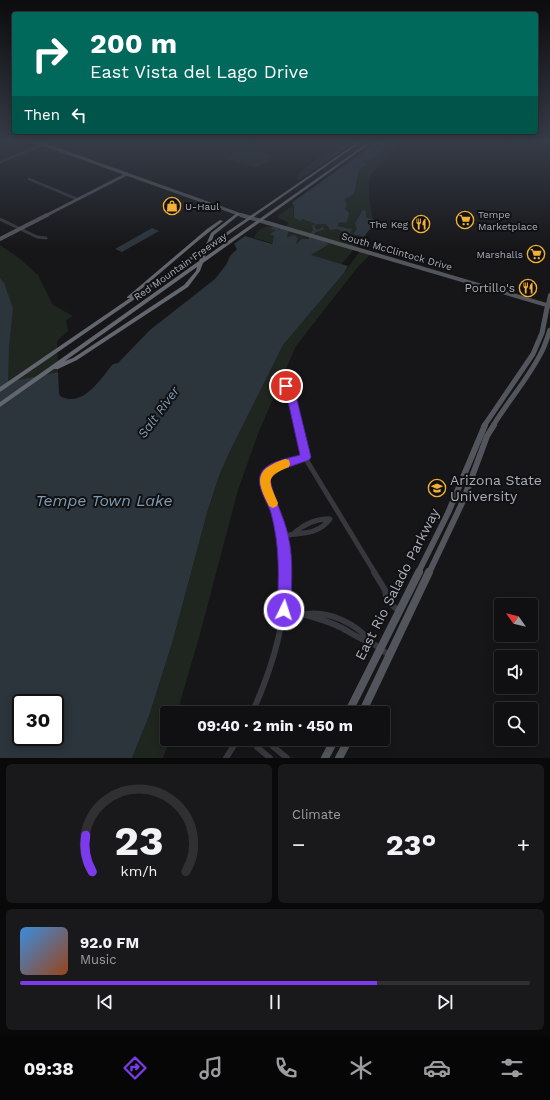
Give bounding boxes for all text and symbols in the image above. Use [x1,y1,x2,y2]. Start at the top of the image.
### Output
text: 200 m [90,27,177,60]
icon: right [24,28,76,80]
text: East Vista del Lago Drive [90,61,309,82]
icon: left [68,104,90,126]
text: Then [24,106,60,124]
shop icon: U-Haul [162,196,182,216]
place label: U-Haul [185,201,219,212]
place label: Tempe Marketplace [478,209,538,232]
supermarket icon: Tempe Marketplace [455,210,475,230]
restaurant icon: The Keg [411,214,431,234]
place label: The Keg [370,219,409,230]
street label: Red Mountain Freeway [132,230,229,303]
street label: South McClintock Drive [340,230,454,273]
supermarket icon: Marshalls [526,244,546,264]
place label: Marshalls [476,249,523,260]
restaurant icon: Portillo's [518,278,538,298]
place label: Portillo's [465,281,515,295]
pin [269,369,303,403]
icon: arrive [275,375,297,397]
water label: Salt River [135,383,183,441]
place label: Arizona State University [450,472,542,504]
school or university icon: Arizona State University [427,478,447,498]
water label: Tempe Town Lake [35,491,173,510]
street label: East Rio Salado Parkway [352,505,443,663]
position arrow [263,589,305,631]
north arrow [494,598,538,642]
map controls [494,598,538,746]
button: sound [494,650,538,694]
speed limit sign: 30 [12,694,64,746]
button: search [494,702,538,746]
text: 09:40 · 2 min · 450 m [197,717,353,735]
text: Climate [292,807,341,822]
text: 23 [114,815,164,864]
text: 23° [386,827,436,862]
text: − [292,832,305,857]
text: + [517,832,530,857]
text: km/h [121,862,157,878]
text: 92.0 FM [80,934,139,952]
text: Music [80,952,117,967]
icon: previous [94,991,116,1013]
icon: pause [264,991,286,1013]
icon: next [434,991,456,1013]
icon: directions [121,1054,149,1082]
icon: music [197,1054,225,1082]
icon: phone [272,1054,300,1082]
icon: climate [347,1054,375,1082]
icon: car [423,1054,451,1082]
icon: filters [498,1054,526,1082]
text: 09:38 [24,1058,74,1079]

